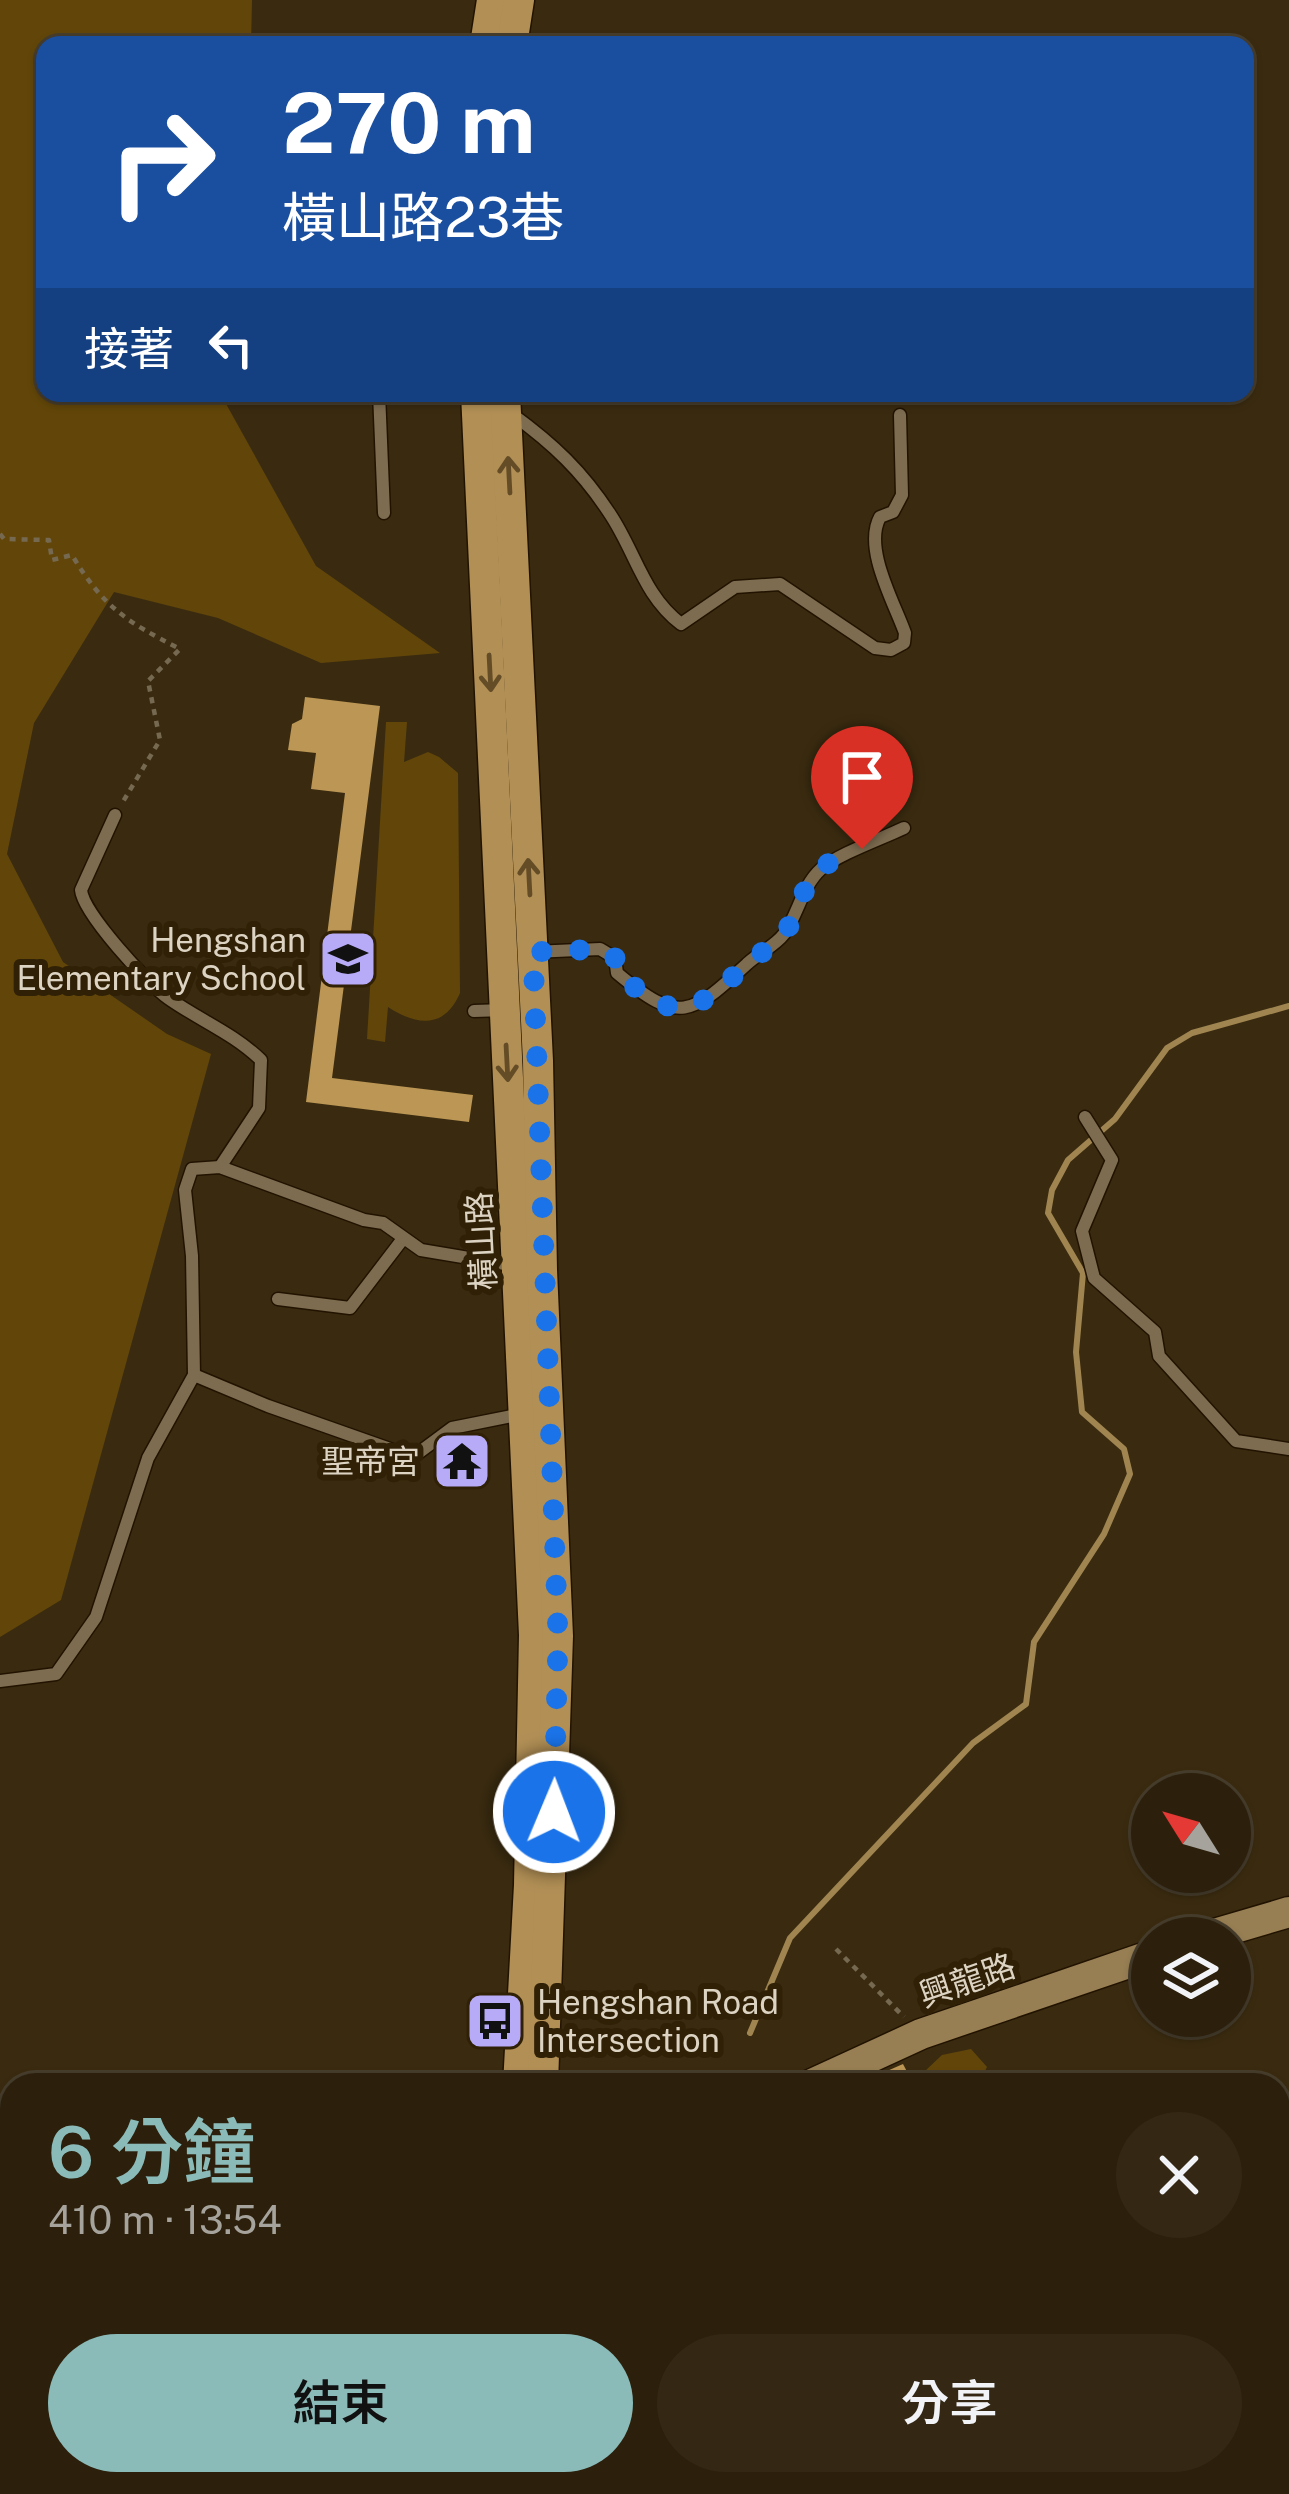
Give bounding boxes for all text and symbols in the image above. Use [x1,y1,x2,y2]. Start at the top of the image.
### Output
text: 270 m [282,73,535,172]
icon: right [84,84,240,240]
text: 橫山路23巷 [282,186,564,249]
icon: left [198,312,264,378]
text: 接著 [84,322,174,375]
one-way arrow [497,456,520,495]
one-way arrow [479,653,502,692]
pin [811,726,913,849]
icon: arrive [829,744,895,810]
one-way arrow [517,858,540,897]
place label: Hengshan Elementary School [16,921,306,997]
school or university icon: Hengshan Elementary School [317,928,379,990]
one-way arrow [496,1043,519,1082]
street label: 橫山路 [459,1191,503,1291]
temple icon: 聖帝宮 [431,1430,493,1492]
place label: 聖帝宮 [321,1442,420,1480]
position arrow [491,1749,617,1875]
north arrow [1131,1773,1251,1893]
map controls [1131,1773,1251,2037]
button: layers [1131,1917,1251,2037]
street label: 興龍路 [914,1946,1020,2014]
place label: Hengshan Road Intersection [537,1983,779,2059]
bus stop icon: Hengshan Road Intersection [464,1990,526,2052]
text: 6 分鐘 [48,2110,255,2194]
button: close [1116,2112,1242,2238]
text: 410 m · 13:54 [48,2197,282,2243]
button: 結束 [48,2334,633,2472]
button: 分享 [657,2334,1242,2472]

